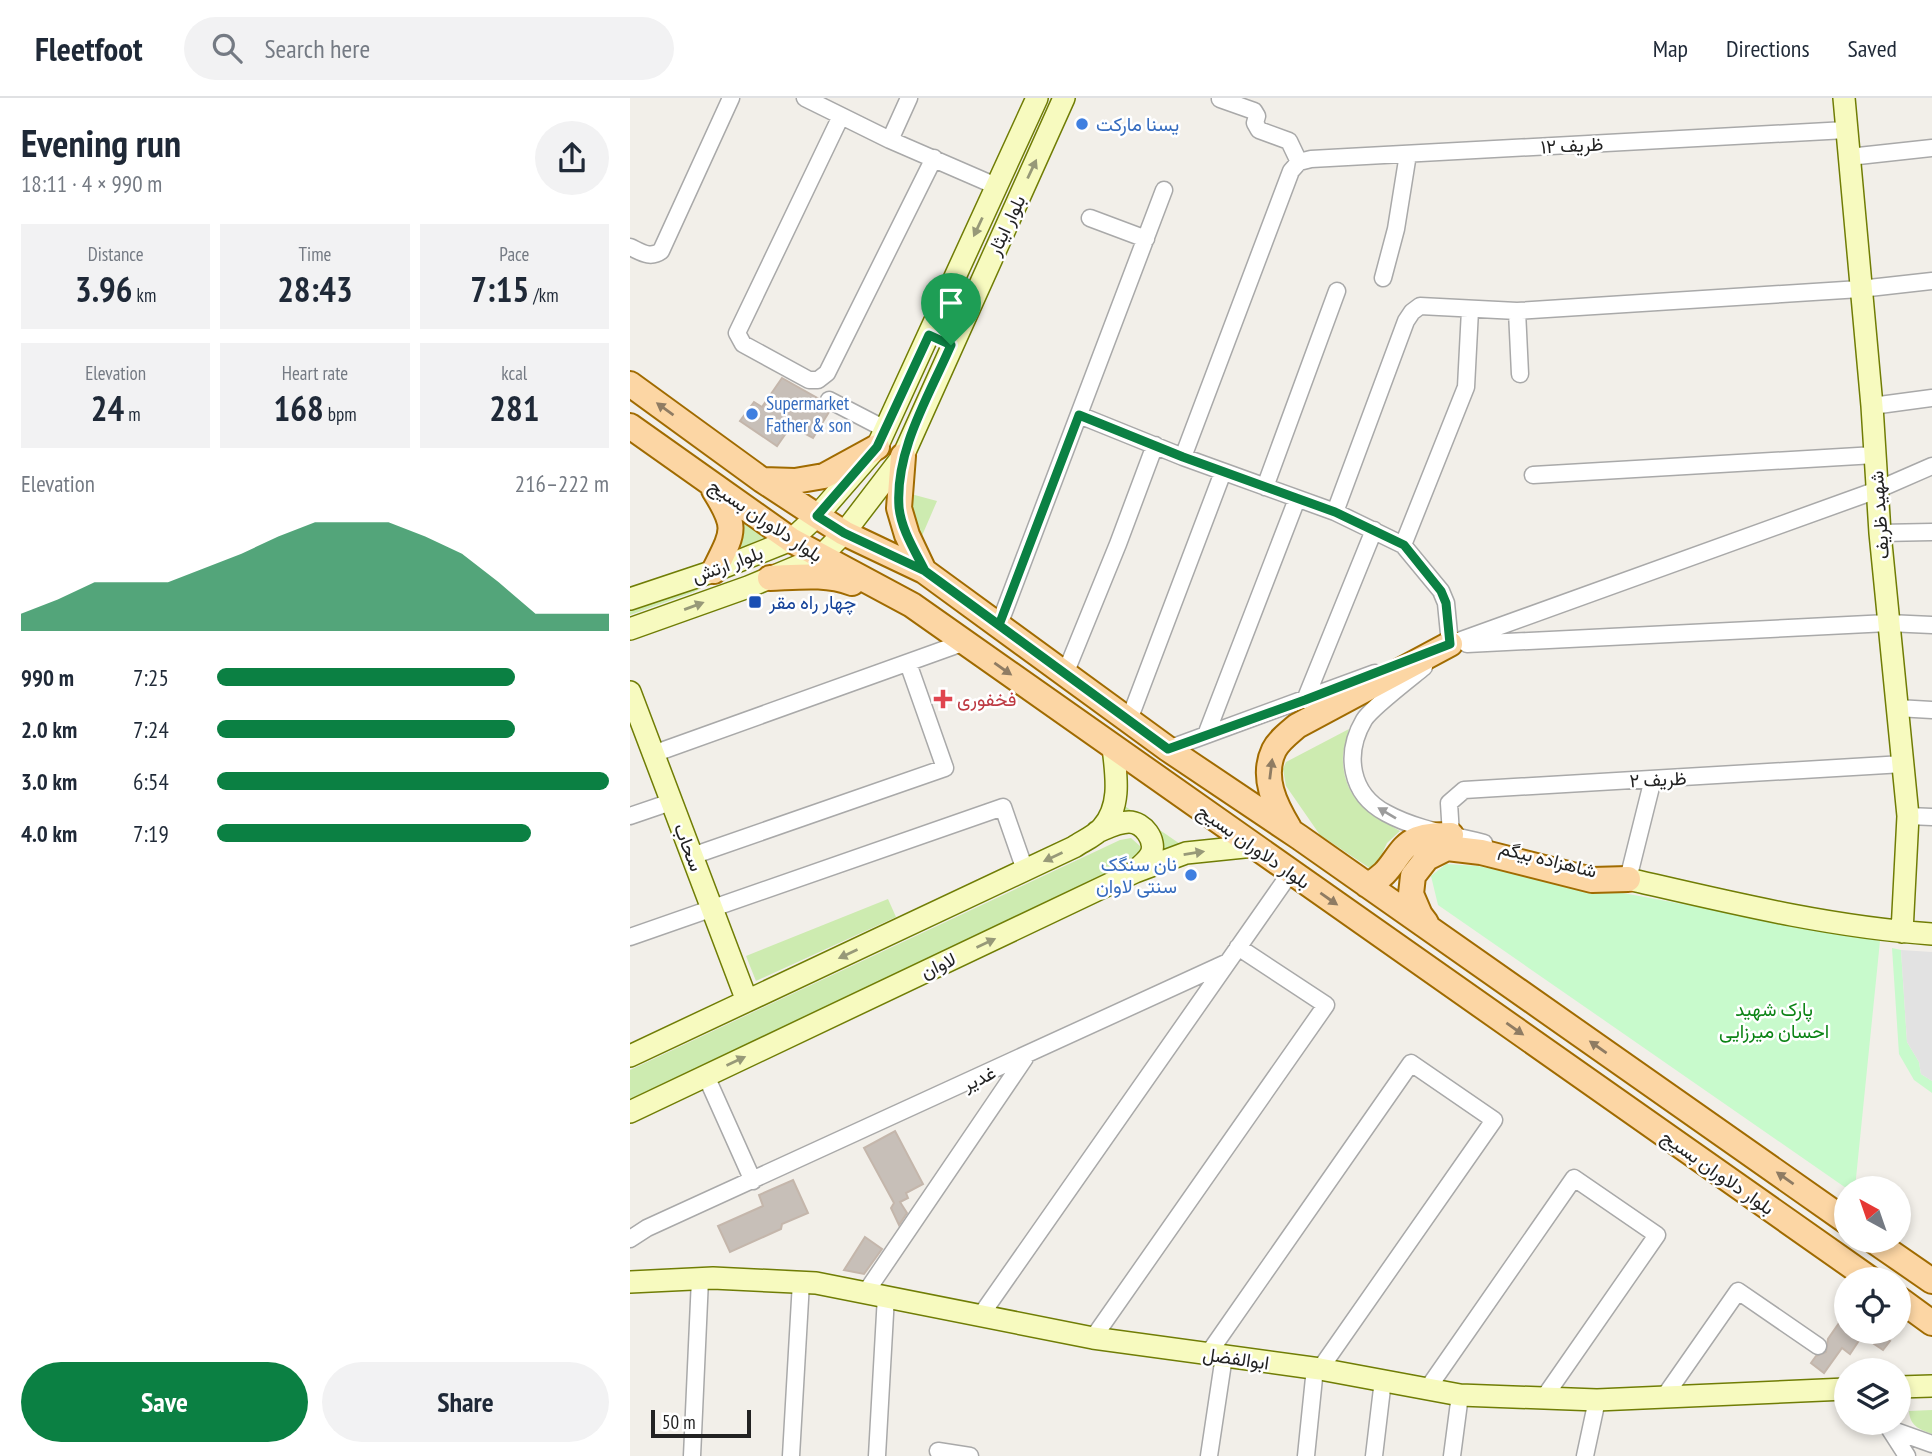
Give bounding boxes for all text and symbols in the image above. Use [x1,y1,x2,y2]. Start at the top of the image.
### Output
search box [184,17,674,80]
text: Fleetfoot [35,27,142,70]
icon: search [208,29,246,67]
text: Search here [264,32,370,65]
text: Map [1653,33,1688,64]
text: Directions [1726,33,1810,64]
text: Saved [1848,33,1897,64]
place label: یسنا مارکت [1096,112,1179,136]
marker: یسنا مارکت [1074,116,1090,132]
text: Evening run [21,118,181,167]
button: share [535,121,609,195]
street label: ظریف ۱۲ [1540,131,1604,159]
one-way arrow [1026,159,1038,179]
text: 18:11 · 4 × 990 m [21,169,162,198]
street label: بلوار ایثار [981,191,1030,260]
one-way arrow [972,217,984,237]
text: Distance [88,242,144,266]
text: Time [299,242,331,266]
text: Pace [499,242,529,266]
text: 3.96 [75,266,133,312]
text: 28:43 [277,266,353,312]
text: 7:15 [470,266,529,312]
pin [921,273,981,345]
text: km [133,283,156,307]
text: /km [529,283,559,307]
icon: arrive [932,284,970,322]
text: Elevation [85,361,146,385]
text: Heart rate [282,361,348,385]
text: kcal [501,361,527,385]
text: 24 [91,385,124,431]
text: 168 [273,385,324,431]
text: 281 [489,385,539,431]
place label: Supermarket Father & son [766,391,852,437]
text: m [124,402,141,426]
text: bpm [324,402,357,426]
one-way arrow [655,402,674,416]
marker: Supermarket Father & son [744,406,760,422]
text: Elevation [21,469,95,498]
text: 216–222 m [515,469,609,498]
street label: شهید ظریف [1864,470,1894,560]
street label: بلوار دلاوران بسیج [703,473,828,569]
street label: بلوار ارتش [688,540,766,588]
place label: چهار راه مقر‍ [768,590,856,616]
marker: چهار راه مقر‍ [747,594,763,610]
one-way arrow [684,600,705,611]
one-way arrow [994,662,1012,676]
text: 990 m [21,663,74,692]
text: 7:25 [133,663,169,692]
place label: فخفوری [957,687,1016,711]
marker: فخفوری [935,691,951,707]
text: 2.0 km [21,715,77,744]
text: 7:24 [133,715,169,744]
one-way arrow [1266,758,1277,780]
street label: ظریف ۲ [1629,766,1687,792]
text: 3.0 km [21,767,77,796]
text: 6:54 [133,767,169,796]
street label: بلوار دلاوران بسیج [1192,798,1315,895]
one-way arrow [1378,806,1397,819]
text: 4.0 km [21,819,77,848]
text: 7:19 [133,819,169,848]
street label: سحاب [669,820,709,874]
street label: شاهزاده بیگم [1496,835,1599,884]
one-way arrow [1183,847,1205,858]
one-way arrow [1043,851,1063,863]
place label: نان سنگک سنتی لاوان [1096,852,1177,898]
marker: نان سنگک سنتی لاوان [1183,867,1199,883]
one-way arrow [1320,891,1338,905]
one-way arrow [976,937,996,948]
street label: لاوان [916,946,960,984]
one-way arrow [838,948,858,959]
park label: پارک شهید احسان میرزایی [1719,997,1829,1043]
one-way arrow [1506,1022,1524,1036]
one-way arrow [1589,1040,1607,1054]
one-way arrow [726,1056,746,1067]
street label: غدیر [958,1060,999,1096]
street label: بلوار دلاوران بسیج [1656,1124,1779,1221]
one-way arrow [1776,1171,1794,1185]
north arrow [1834,1176,1911,1253]
map controls [1834,1176,1911,1435]
button: locate [1834,1267,1911,1344]
street label: ابوالفضل [1201,1341,1271,1375]
button: layers [1834,1358,1911,1435]
button: Save [21,1362,308,1442]
button: Share [322,1362,609,1442]
scale bar [651,1407,751,1439]
text: 50 m [662,1410,696,1434]

